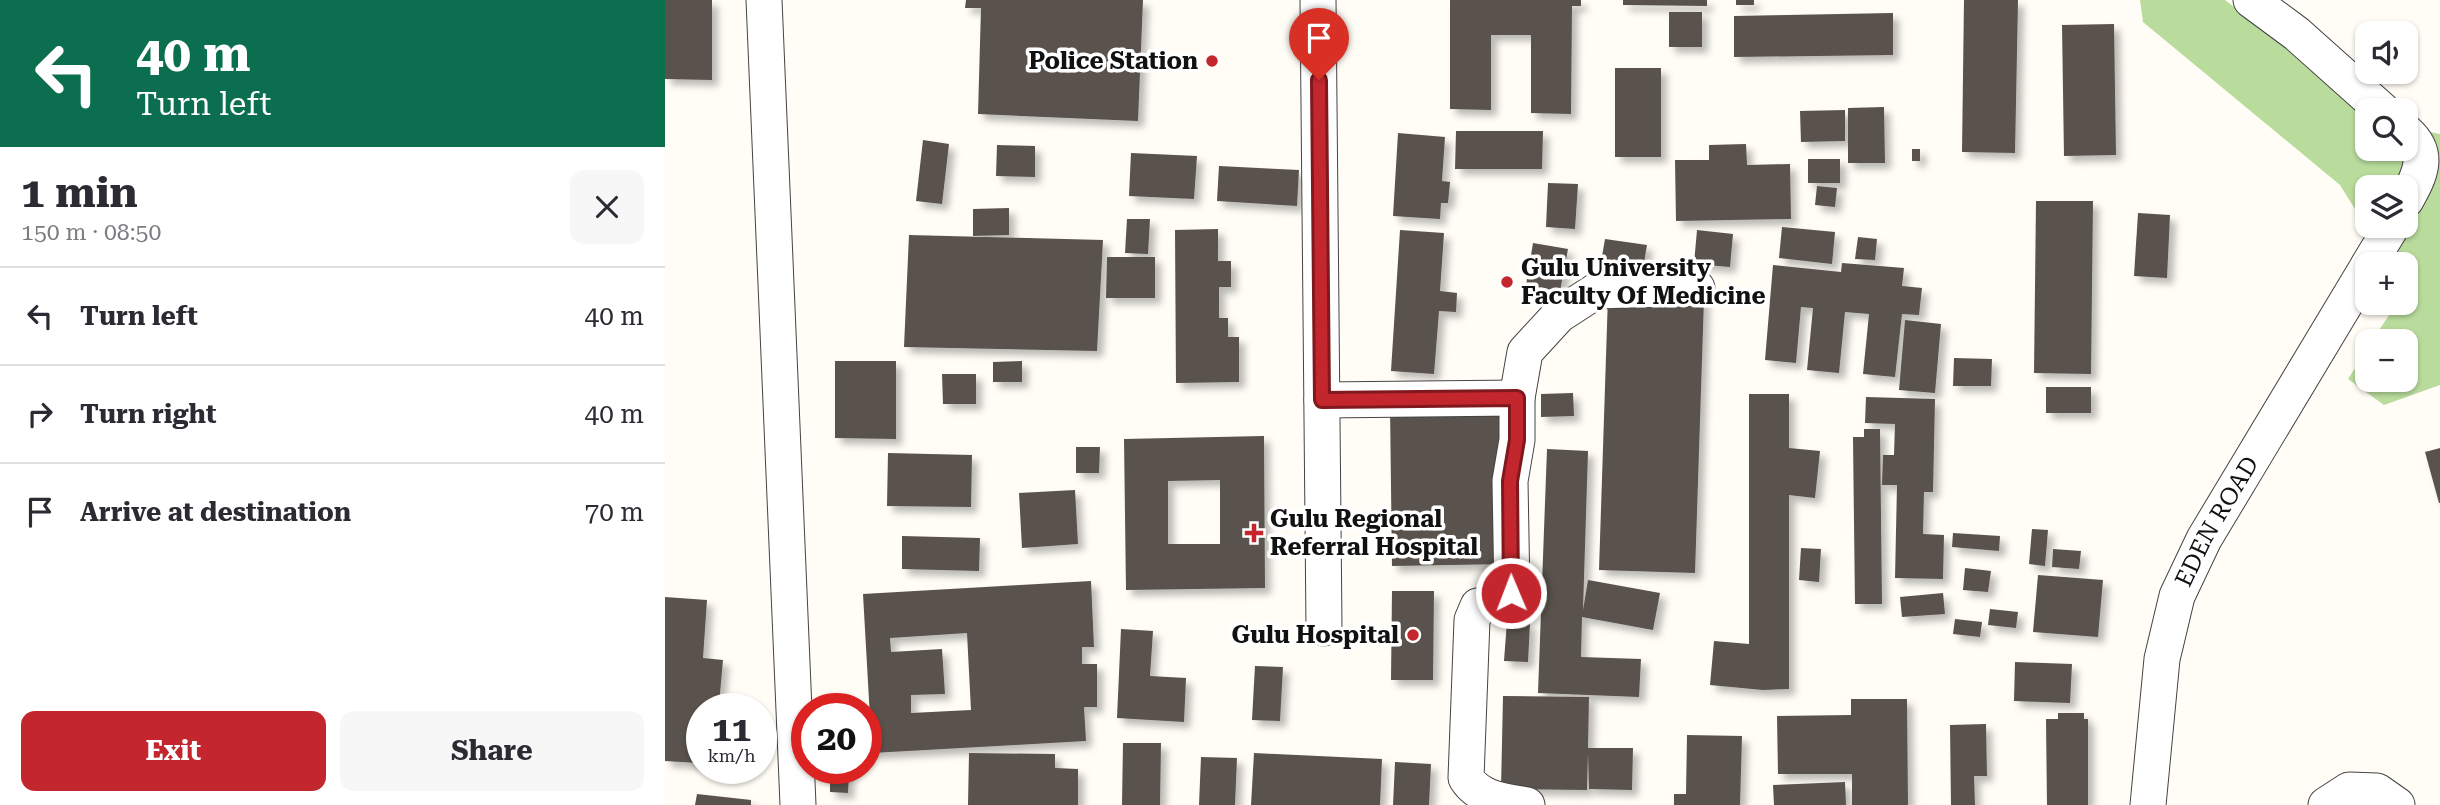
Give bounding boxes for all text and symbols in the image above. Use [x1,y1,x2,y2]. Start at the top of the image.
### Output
pin [1289,8,1349,80]
icon: arrive [1300,19,1338,57]
map controls [2355,21,2418,392]
button: sound [2355,21,2418,84]
text: 40 m [136,26,251,83]
icon: left [21,28,112,119]
place label: Police Station [1028,47,1198,75]
marker: Police Station [1204,53,1220,69]
text: Turn left [136,85,271,123]
button: search [2355,98,2418,161]
text: 1 min [21,168,138,217]
button: close [570,170,644,244]
button: layers [2355,175,2418,238]
text: 150 m · 08:50 [21,219,161,246]
button: + [2355,252,2418,315]
place label: Gulu University Faculty Of Medicine [1521,254,1766,310]
marker: Gulu University Faculty Of Medicine [1499,274,1515,290]
icon: left [21,297,59,335]
text: Turn left [80,301,198,331]
text: 40 m [585,301,644,331]
button: − [2355,329,2418,392]
icon: right [21,395,59,433]
text: Turn right [80,399,216,429]
text: 40 m [585,399,644,429]
street label: EDEN ROAD [2169,451,2264,591]
icon: arrive [21,493,59,531]
text: Arrive at destination [80,497,351,527]
text: 70 m [585,497,644,527]
place label: Gulu Regional Referral Hospital [1270,505,1478,561]
marker: Gulu Regional Referral Hospital [1244,523,1264,543]
position arrow [1474,556,1548,630]
place label: Gulu Hospital [1231,621,1399,649]
marker: Gulu Hospital [1405,627,1421,643]
speed limit sign: 20 [791,693,882,784]
text: 11 [712,709,751,750]
button: Exit [21,711,326,791]
button: Share [340,711,644,791]
text: km/h [707,745,756,766]

